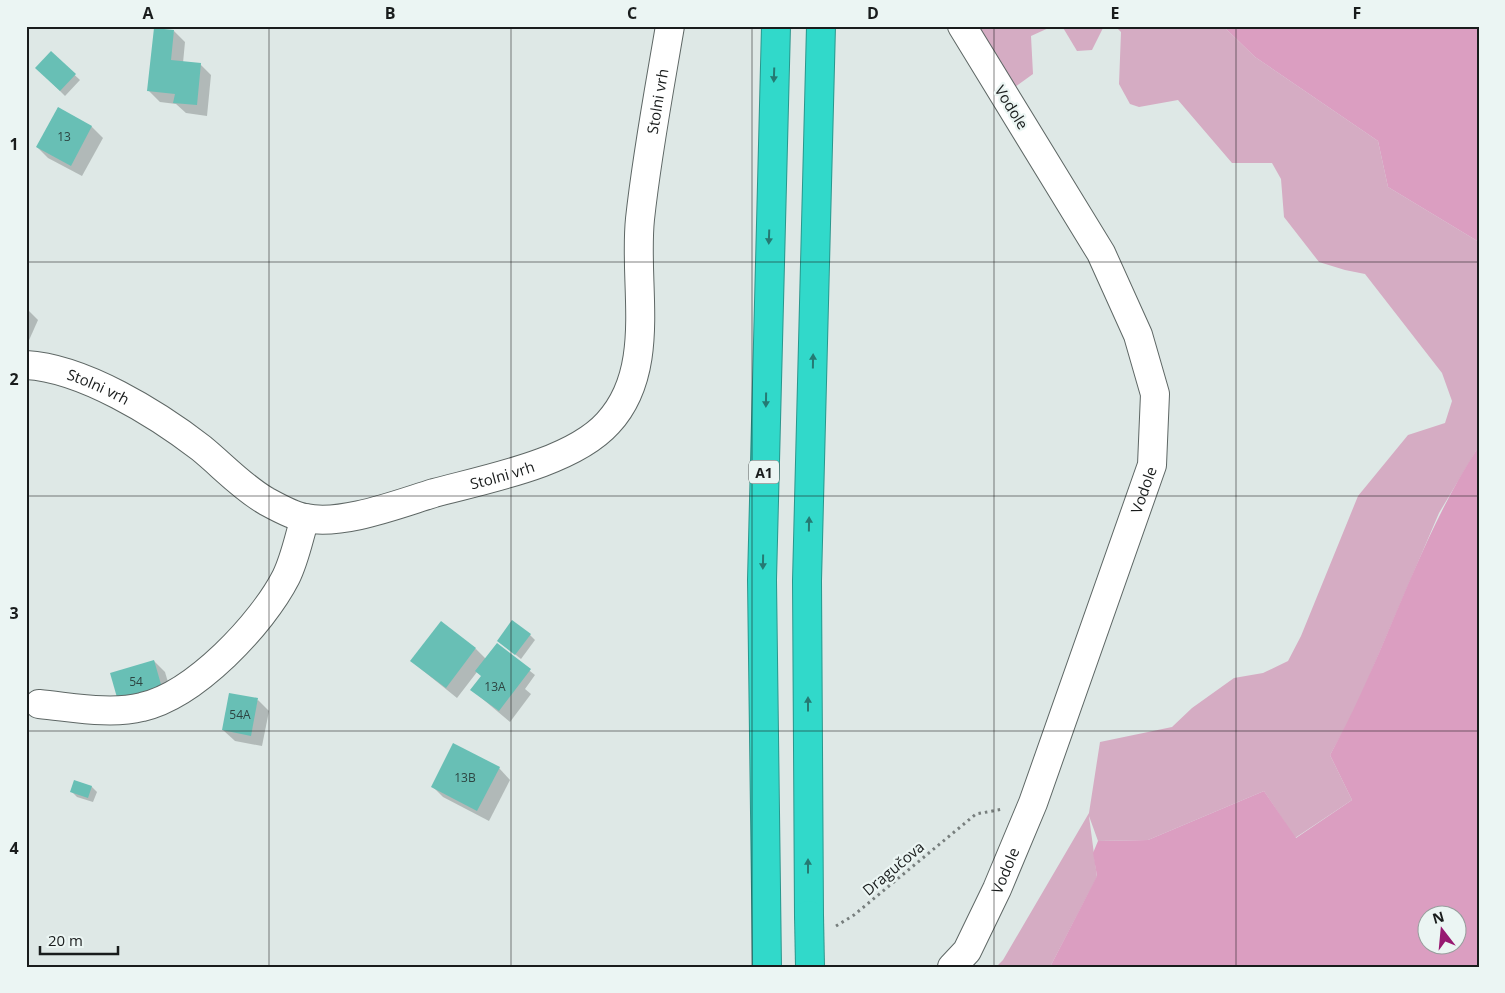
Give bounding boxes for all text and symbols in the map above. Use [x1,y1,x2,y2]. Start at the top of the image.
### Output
text: A [142,2,154,24]
text: B [385,2,395,24]
text: C [627,2,637,24]
text: D [867,2,879,24]
text: E [1111,2,1120,24]
text: F [1353,2,1361,24]
street label: Stolni vrh [642,67,672,135]
one-way arrow [770,67,778,83]
street label: Vodole [991,81,1033,133]
house number: 13 [57,128,71,145]
text: 1 [9,133,19,155]
one-way arrow [765,230,773,246]
one-way arrow [809,353,817,369]
street label: Stolni vrh [65,364,133,409]
text: 2 [9,368,19,390]
one-way arrow [762,392,770,408]
street label: Stolni vrh [468,456,537,493]
road number: A1 [749,461,779,484]
street label: Vodole [1126,464,1161,516]
one-way arrow [805,515,813,531]
one-way arrow [758,555,766,571]
text: 3 [9,602,19,624]
house number: 54 [129,673,143,690]
house number: 13A [484,678,506,695]
one-way arrow [804,695,812,711]
house number: 54A [229,706,251,723]
house number: 13B [454,769,476,786]
street label: Dragučova [858,836,928,900]
text: 4 [9,837,19,859]
street label: Vodole [986,844,1023,897]
one-way arrow [804,858,812,874]
north arrow [1418,906,1468,956]
text: N [1430,906,1446,928]
scale bar [40,923,118,955]
text: 20 m [48,930,83,950]

